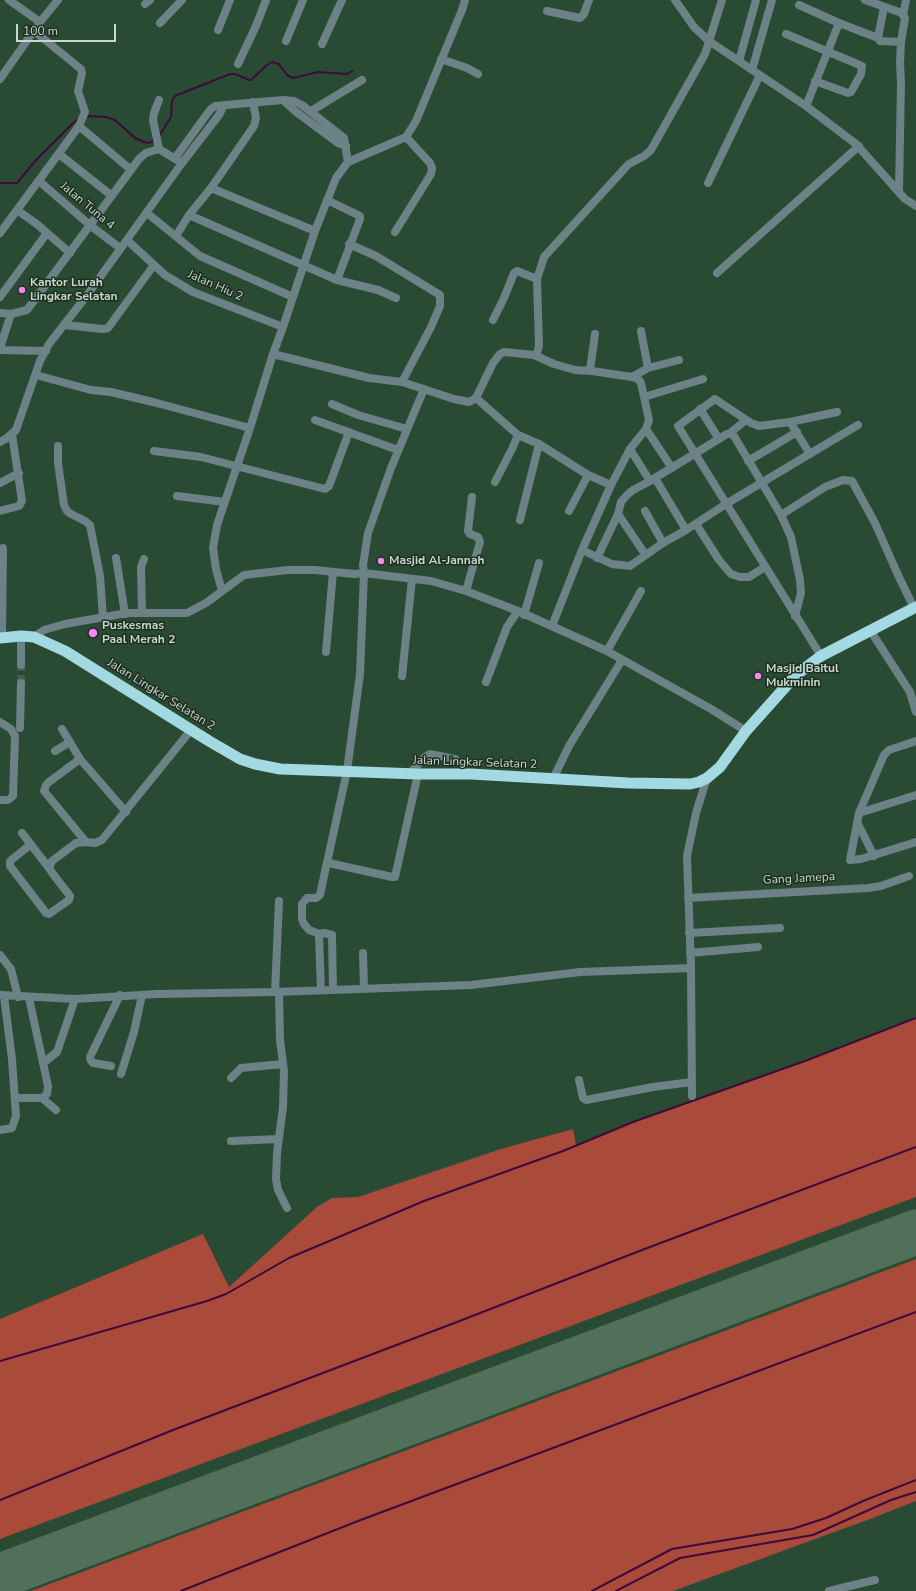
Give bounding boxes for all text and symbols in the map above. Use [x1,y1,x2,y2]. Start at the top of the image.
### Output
scale bar [18,16,118,42]
text: 100 m [23,23,58,39]
street label: Jalan Tuna 4 [57,179,117,233]
street label: Jalan Hiu 2 [185,267,245,305]
place label: Kantor Lurah Lingkar Selatan [30,276,118,304]
marker: Kantor Lurah Lingkar Selatan [17,285,27,295]
place label: Masjid Al-Jannah [389,554,484,568]
marker: Masjid Al-Jannah [376,556,386,566]
place label: Puskesmas Paal Merah 2 [102,619,175,647]
marker: Puskesmas Paal Merah 2 [87,627,99,639]
street label: Jalan Lingkar Selatan 2 [105,656,217,734]
place label: Masjid Baitul Mukminin [766,662,839,690]
marker: Masjid Baitul Mukminin [753,671,763,681]
street label: Jalan Lingkar Selatan 2 [413,754,537,772]
street label: Gang Jamepa [763,870,835,888]

